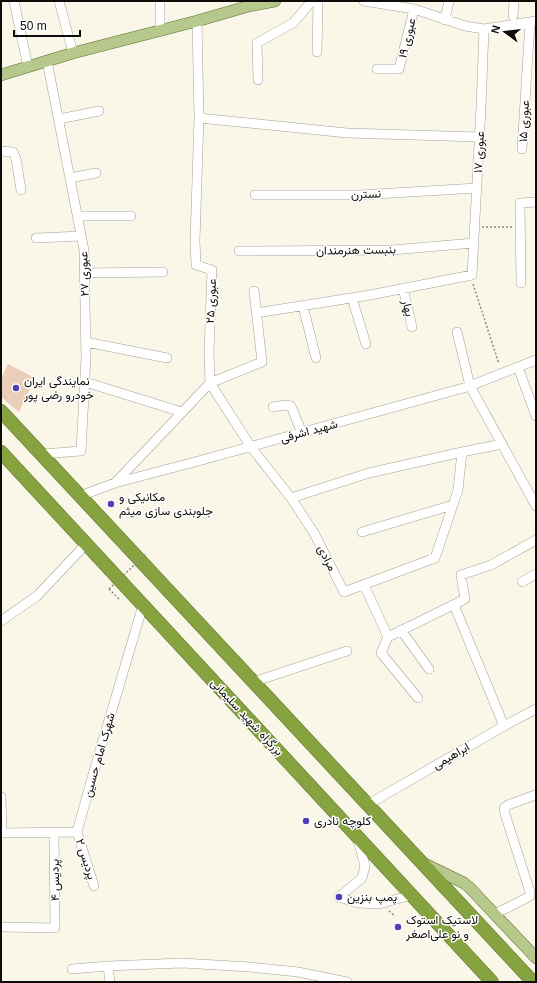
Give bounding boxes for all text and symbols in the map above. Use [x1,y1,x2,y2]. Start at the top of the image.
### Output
scale bar [14,12,80,38]
north arrow [485,12,525,52]
street label: عبوری ۱۹ [395,16,420,60]
text: 50 m [20,19,47,33]
text: N [489,24,502,35]
street label: عبوری ۱۵ [516,100,533,142]
street label: عبوری ۱۷ [471,131,488,173]
street label: نسترن [351,186,381,203]
street label: بنبست هنرمندان [316,242,396,259]
street label: عبوری ۲۷ [76,251,93,297]
street label: عبوری ۲۵ [203,278,220,324]
street label: بهار [398,297,417,318]
place label: نمایندگی ایران خودرو رضی پور [23,374,94,403]
marker: نمایندگی ایران خودرو رضی پور [11,383,21,393]
street label: شهید اشرفی [279,417,339,446]
place label: مکانیکی و جلوبندی سازی میثم [119,490,213,519]
marker: مکانیکی و جلوبندی سازی میثم [106,499,116,509]
street label: مرادی [314,543,339,574]
street label: بزرگراه شهید سلیمانی [207,676,286,759]
street label: شهرک امام حسین [80,711,119,799]
street label: ابراهیمی [430,740,473,773]
place label: کلوچه نادری [314,814,371,829]
marker: کلوچه نادری [301,816,311,826]
street label: پردیس ۲ [72,837,99,881]
street label: پردیس ۴ [48,859,63,901]
place label: پمپ بنزین [347,890,397,905]
marker: پمپ بنزین [334,892,344,902]
place label: لاستیک استوک و نو علی‌اصغر [405,913,478,942]
marker: لاستیک استوک و نو علی‌اصغر [393,922,403,932]

